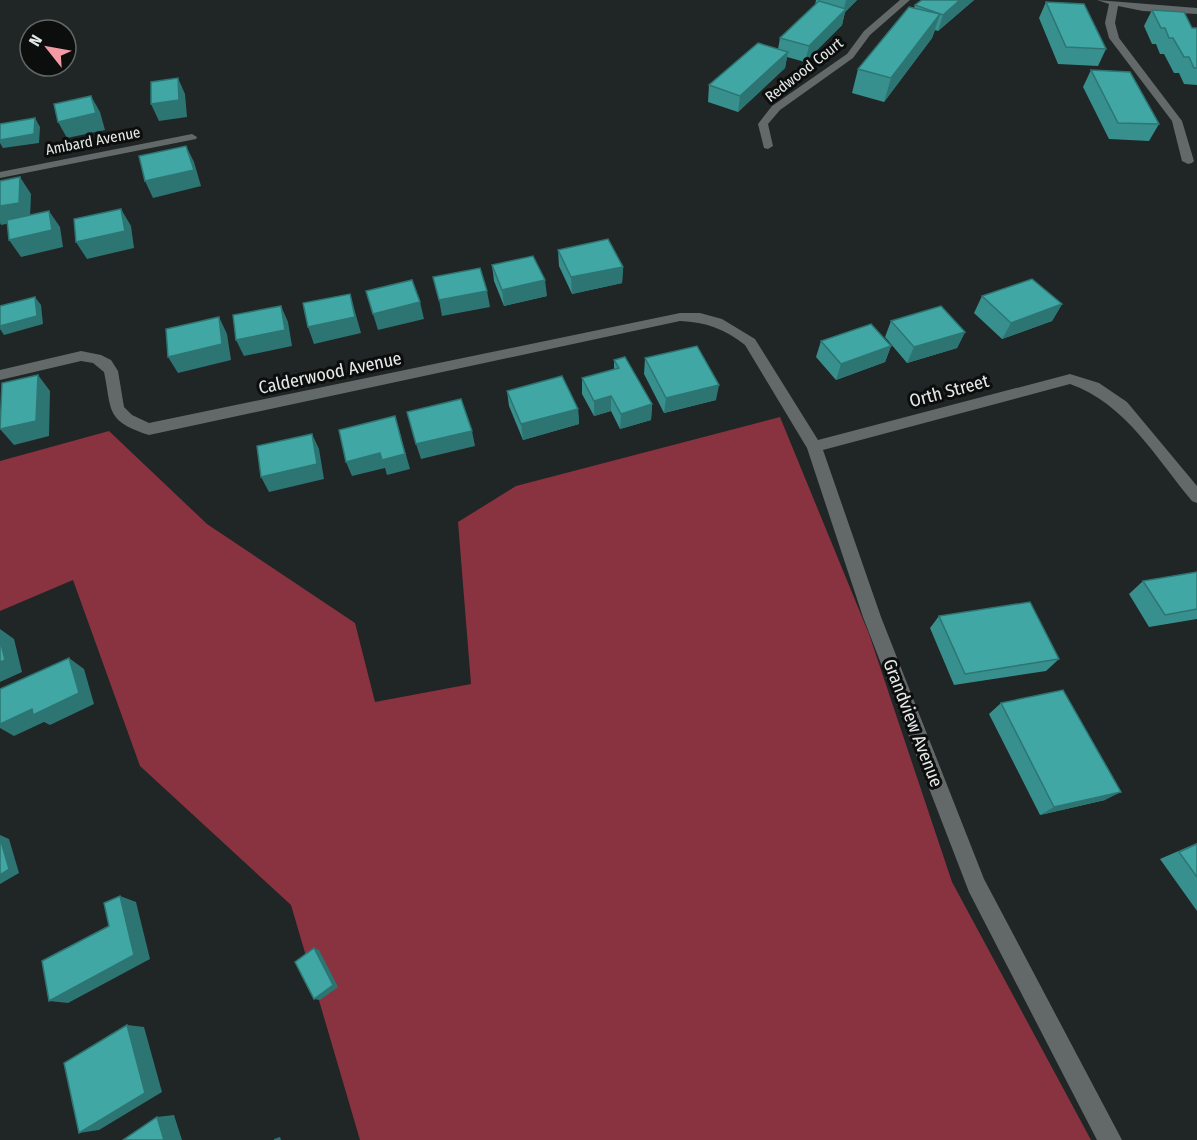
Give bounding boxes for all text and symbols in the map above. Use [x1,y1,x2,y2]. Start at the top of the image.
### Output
north arrow [18,18,78,78]
text: N [25,32,46,50]
street label: Redwood Court [762,34,847,106]
street label: Ambard Avenue [44,123,142,159]
street label: Calderwood Avenue [256,347,404,399]
street label: Orth Street [907,370,991,412]
street label: Grandview Avenue [878,656,948,790]

